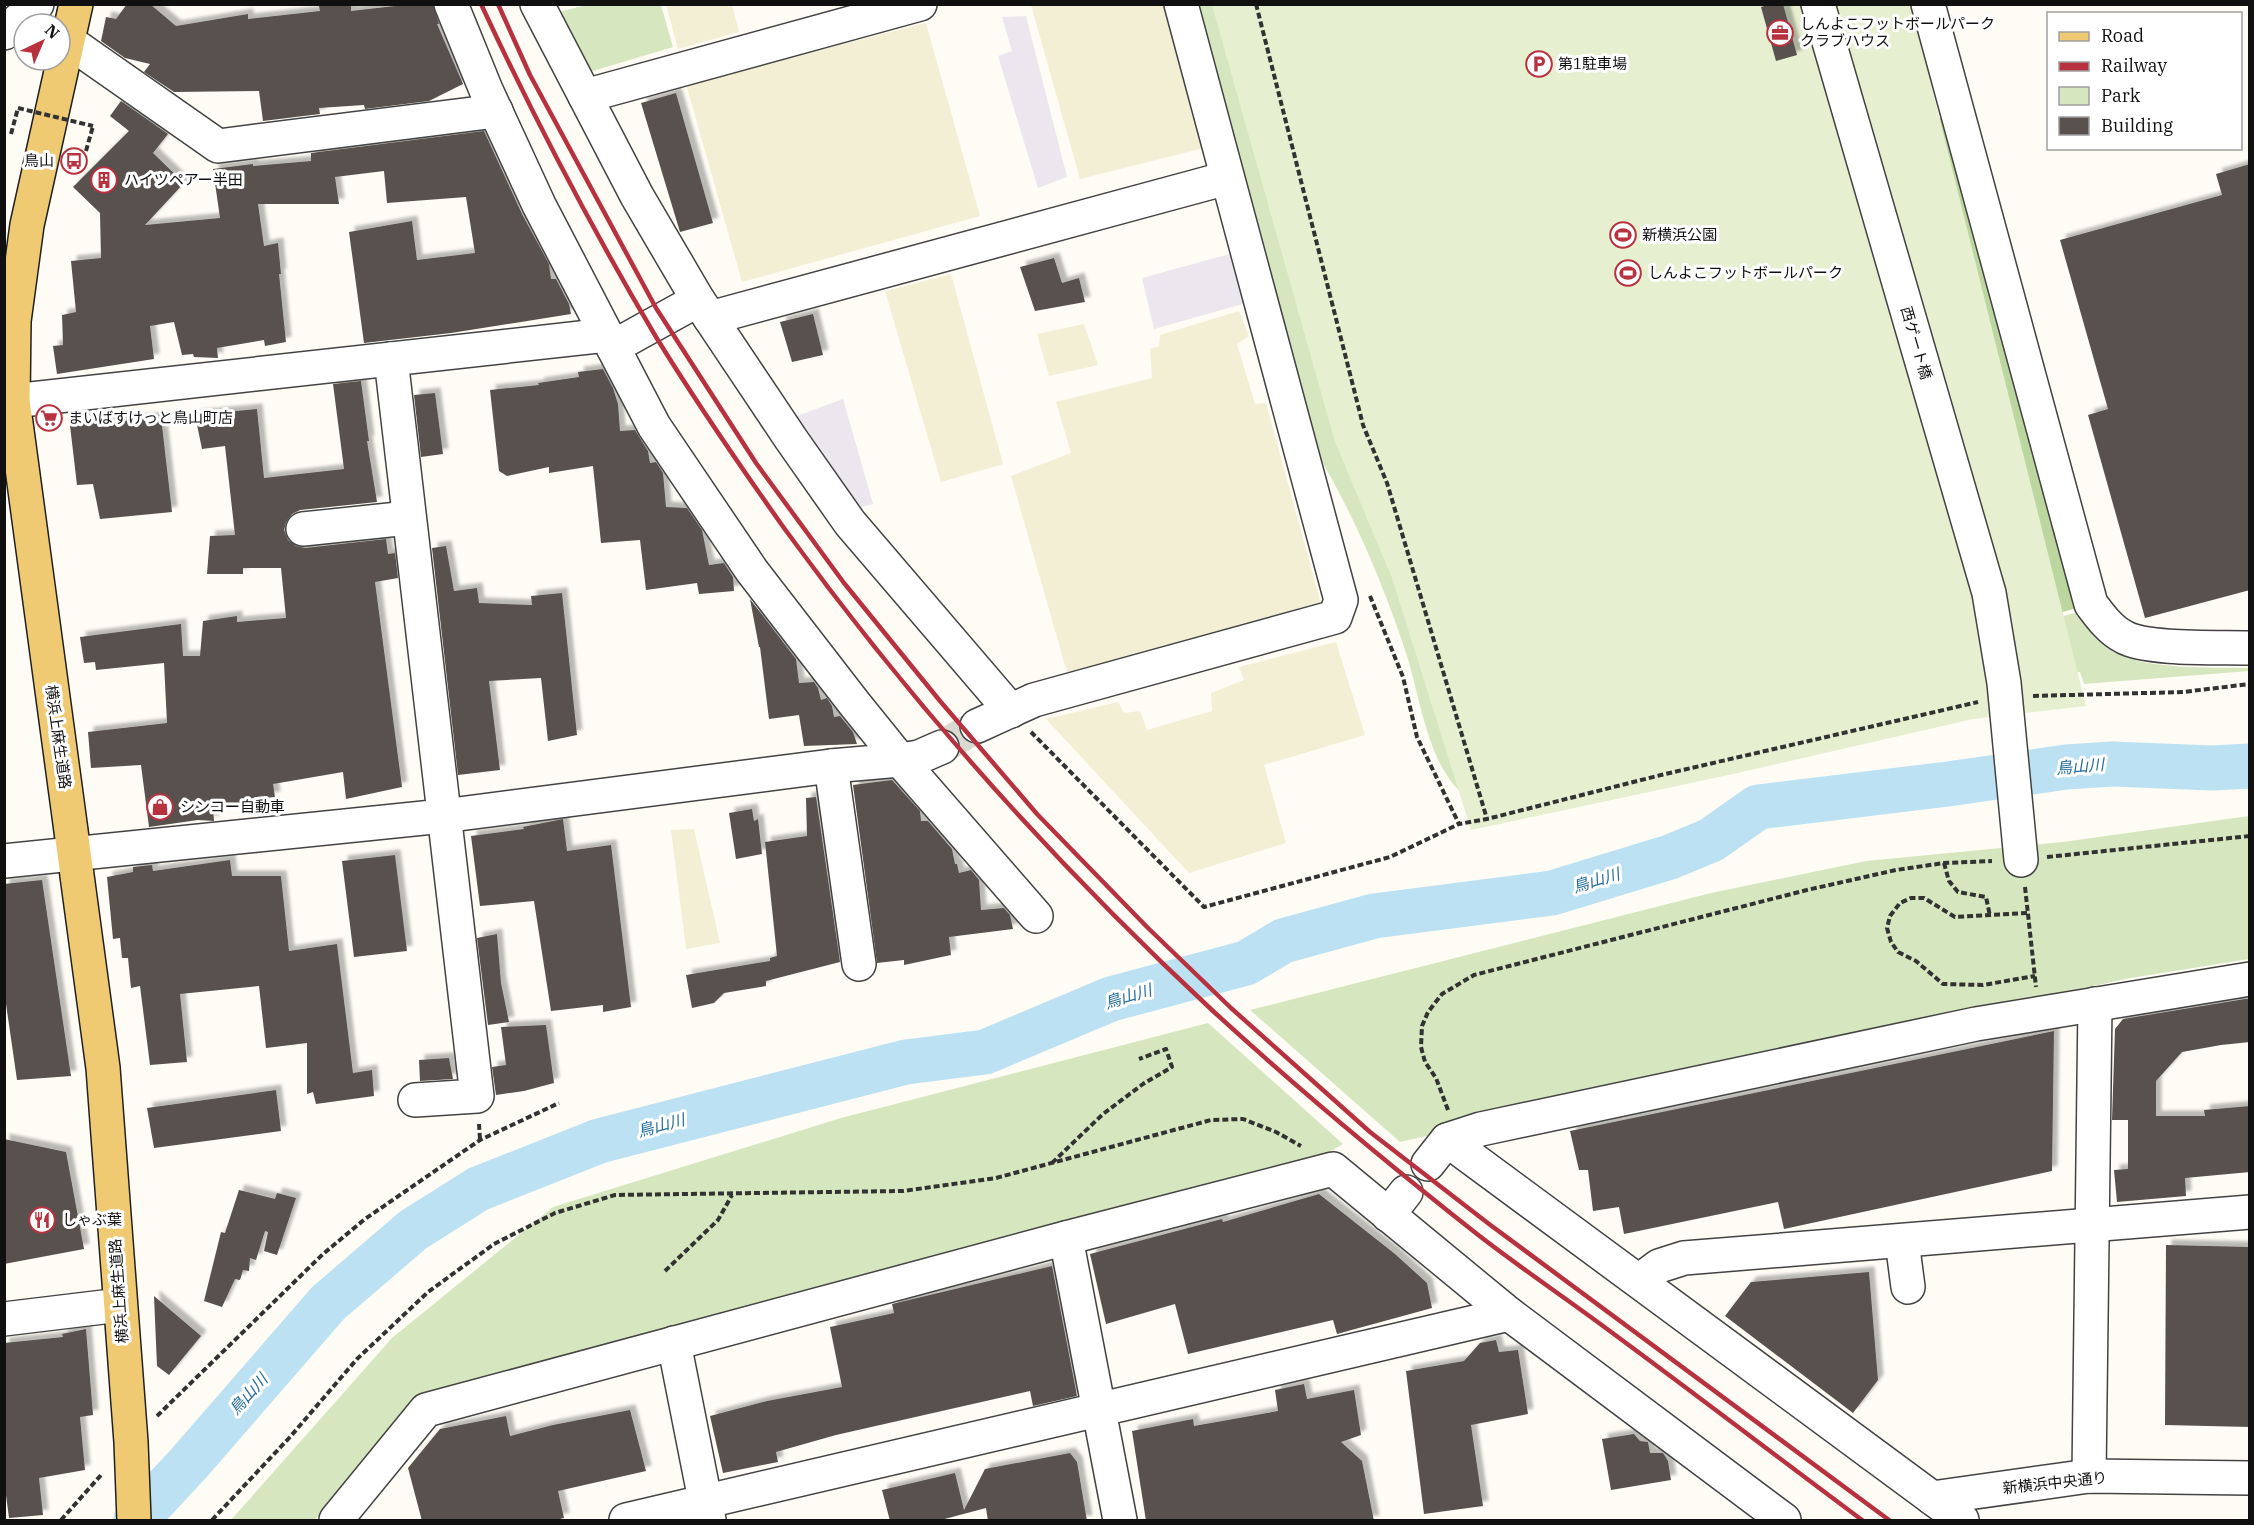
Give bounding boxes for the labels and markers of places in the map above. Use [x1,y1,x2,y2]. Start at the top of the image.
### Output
place label: しんよこフットボールパーク クラブハウス [1800,14,1995,50]
office icon: しんよこフットボールパーク クラブハウス [1765,18,1795,48]
parking icon: 第1駐車場 [1524,49,1554,79]
place label: 第1駐車場 [1558,54,1627,73]
bus stop icon: 鳥山 [59,146,89,176]
place label: 鳥山 [24,151,54,170]
building icon: ハイツペアー半田 [89,165,119,195]
place label: ハイツペアー半田 [124,170,243,189]
sports icon: 新横浜公園 [1608,220,1638,250]
place label: 新横浜公園 [1642,225,1717,244]
sports icon: しんよこフットボールパーク [1613,258,1643,288]
place label: しんよこフットボールパーク [1648,263,1843,282]
supermarket icon: まいばすけっと鳥山町店 [34,403,64,433]
place label: まいばすけっと鳥山町店 [68,408,233,427]
shop icon: シンコー自動車 [145,792,175,822]
place label: シンコー自動車 [180,797,285,816]
restaurant icon: しゃぶ葉 [27,1205,57,1235]
place label: しゃぶ葉 [62,1210,122,1229]

